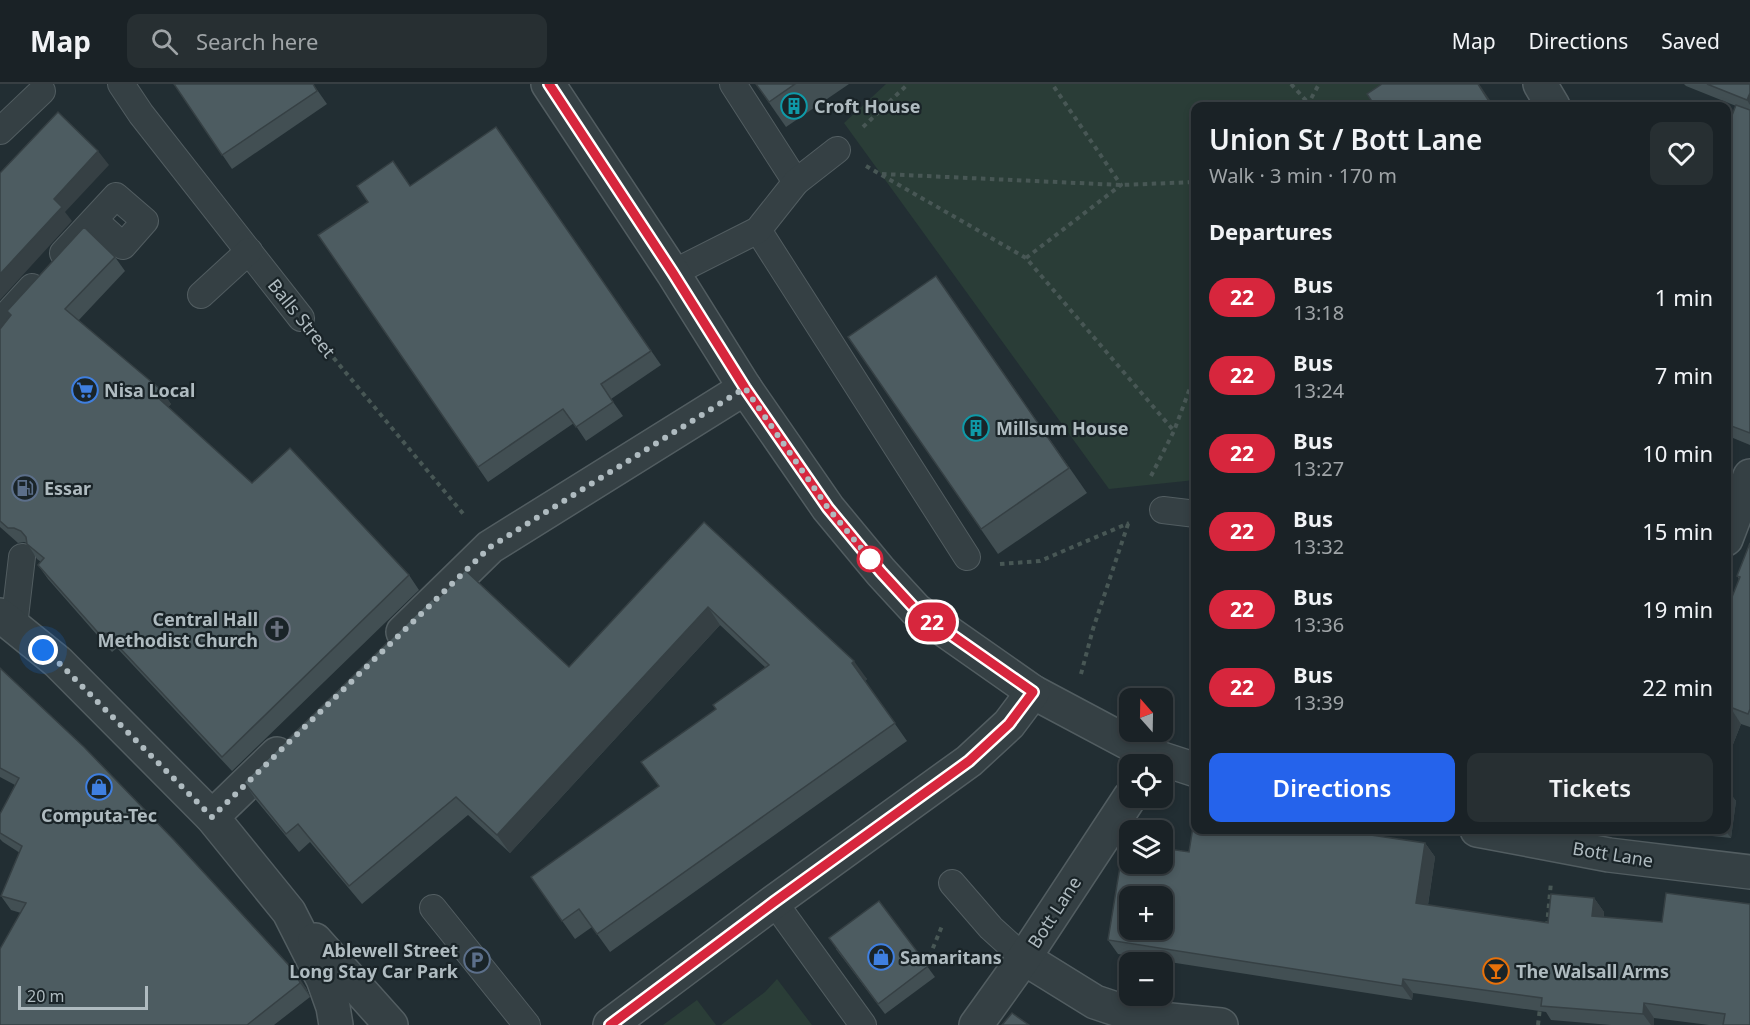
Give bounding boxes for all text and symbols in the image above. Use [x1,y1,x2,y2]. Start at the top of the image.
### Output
search box [127,14,547,68]
text: Map [30,22,91,60]
icon: search [148,25,181,58]
text: Search here [196,26,318,56]
text: Map [1452,27,1496,55]
text: Directions [1529,27,1628,55]
text: Saved [1661,27,1720,55]
building icon: Croft House [779,91,809,121]
place label: Croft House [814,94,920,118]
text: Union St / Bott Lane [1209,120,1482,158]
button: heart [1650,122,1713,185]
text: Walk · 3 min · 170 m [1209,162,1397,189]
text: Departures [1209,216,1333,246]
text: Bus [1293,269,1333,299]
street label: Balls Street [263,274,341,363]
text: 1 min [1655,282,1713,312]
text: 22 [1230,283,1254,311]
text: 13:18 [1293,299,1344,326]
text: Bus [1293,347,1333,377]
text: 7 min [1655,360,1713,390]
text: 22 [1230,361,1254,389]
supermarket icon: Nisa Local [70,375,100,405]
text: 13:24 [1293,377,1344,404]
place label: Nisa Local [104,378,195,402]
building icon: Millsum House [961,413,991,443]
place label: Millsum House [996,416,1129,440]
text: Bus [1293,425,1333,455]
text: 10 min [1642,438,1713,468]
text: 22 [1230,439,1254,467]
text: 13:27 [1293,455,1344,482]
fuel station icon: Essar [10,473,40,503]
place label: Essar [44,476,91,500]
text: Bus [1293,503,1333,533]
text: 15 min [1642,516,1713,546]
text: 22 [1230,517,1254,545]
text: 13:32 [1293,533,1344,560]
unlabelled marker [857,546,883,572]
text: Bus [1293,581,1333,611]
text: 19 min [1642,594,1713,624]
text: 22 [1230,595,1254,623]
line badge: 22 [905,602,959,642]
place label: Central Hall Methodist Church [98,607,258,652]
text: 22 [920,608,944,636]
text: 13:36 [1293,611,1344,638]
church icon: Central Hall Methodist Church [262,614,292,644]
your location [28,635,58,665]
text: Bus [1293,659,1333,689]
text: 22 min [1642,672,1713,702]
text: 22 [1230,673,1254,701]
north arrow [1119,688,1173,742]
map controls [1119,688,1173,1006]
text: 13:39 [1293,689,1344,716]
button: Directions [1209,753,1455,822]
button: Tickets [1467,753,1713,822]
button: locate [1119,754,1173,808]
shop icon: Computa-Tec [84,772,114,802]
place label: Computa-Tec [41,803,157,827]
button: layers [1119,820,1173,874]
street label: Bott Lane [1571,836,1655,872]
street label: Bott Lane [1022,871,1086,953]
button: + [1119,886,1173,940]
place label: Ablewell Street Long Stay Car Park [289,938,459,983]
shop icon: Samaritans [866,942,896,972]
parking icon: Ablewell Street Long Stay Car Park [462,945,492,975]
place label: Samaritans [900,945,1002,969]
button: − [1119,952,1173,1006]
bar icon: The Walsall Arms [1481,956,1511,986]
place label: The Walsall Arms [1516,959,1669,983]
scale bar [18,983,148,1010]
text: 20 m [27,985,64,1007]

